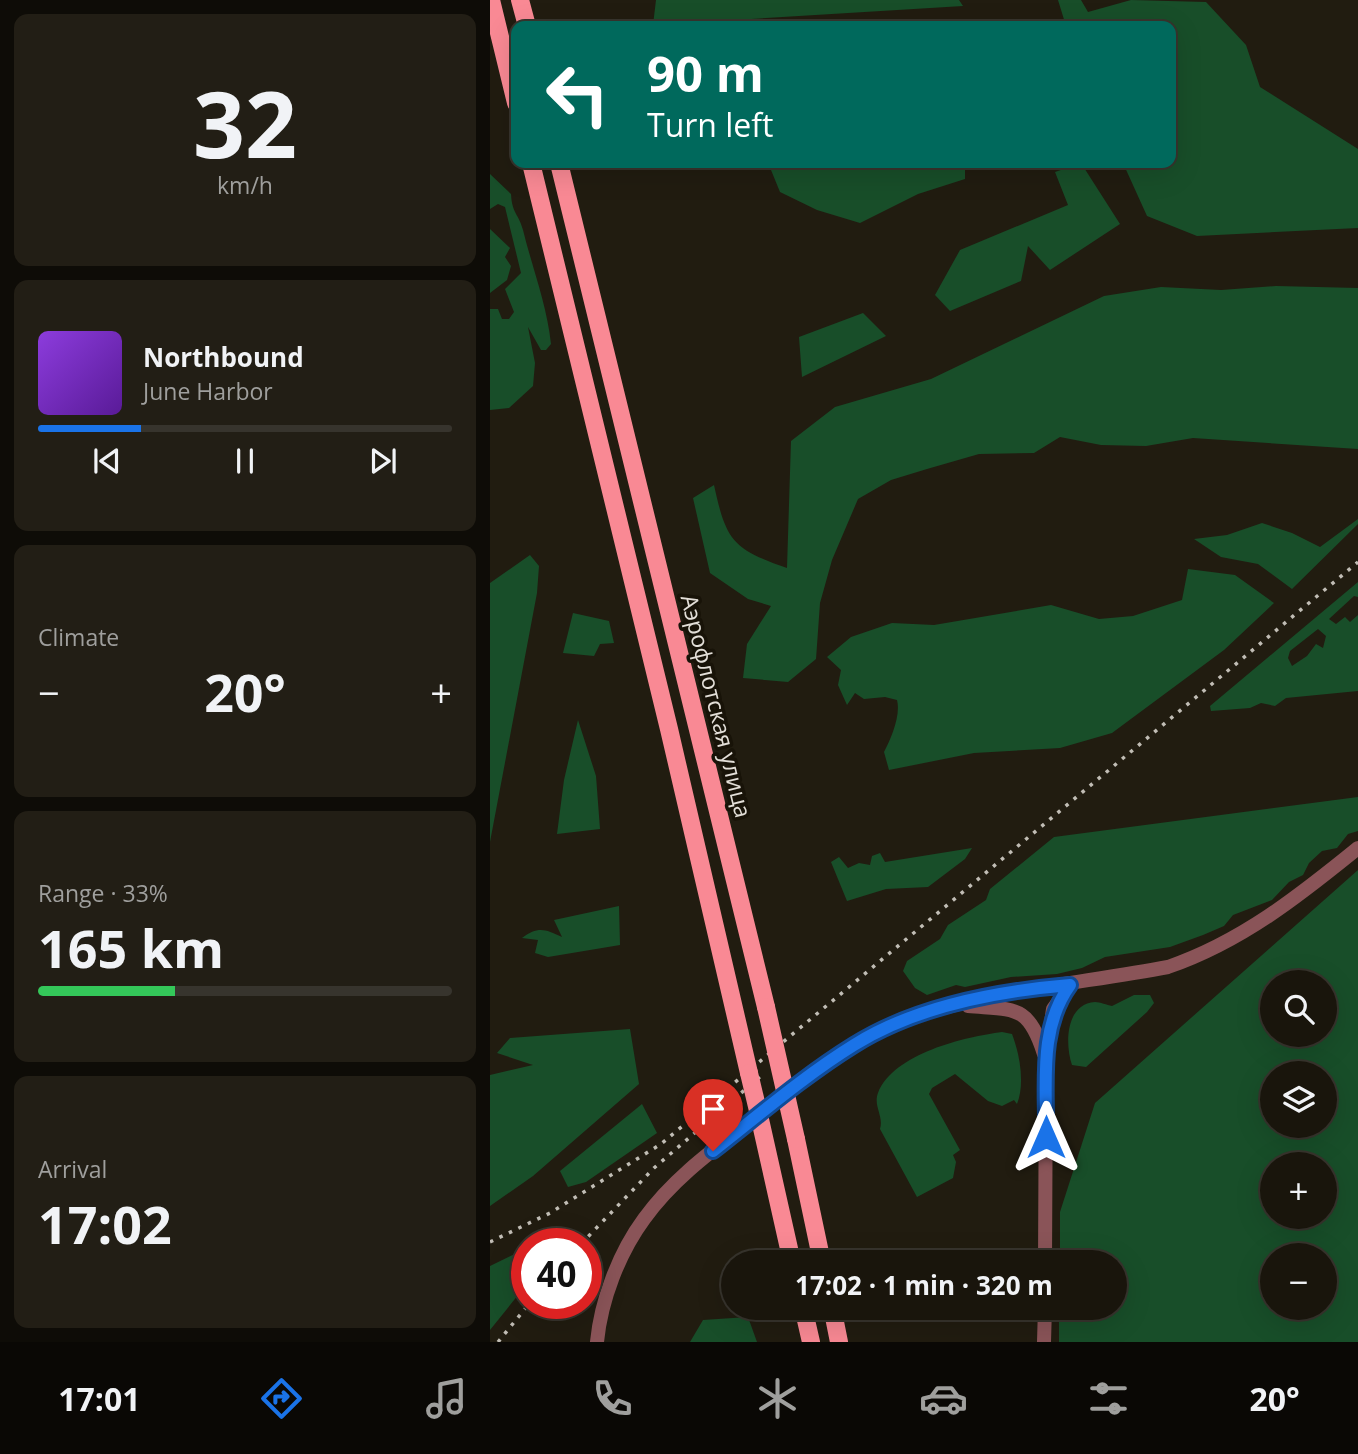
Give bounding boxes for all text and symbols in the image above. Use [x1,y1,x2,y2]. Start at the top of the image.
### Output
text: 90 m [647,40,764,106]
icon: left [532,49,623,140]
text: 32 [193,61,297,185]
text: Turn left [647,103,773,146]
text: km/h [217,169,273,201]
text: Northbound [143,339,304,375]
text: June Harbor [143,375,273,407]
icon: previous [88,442,126,480]
icon: pause [226,442,264,480]
icon: next [364,442,402,480]
street label: Аэрофлотская улица [674,591,760,821]
text: Climate [38,621,119,653]
text: 20° [204,656,286,727]
text: − [38,666,60,718]
text: + [430,666,452,718]
text: Range · 33% [38,877,168,909]
text: 165 km [38,912,224,983]
map controls [1260,970,1337,1320]
button: search [1260,970,1337,1047]
button: layers [1260,1061,1337,1138]
pin [683,1079,743,1151]
icon: arrive [694,1090,732,1128]
position arrow [1009,1100,1083,1174]
button: + [1260,1152,1337,1229]
text: Arrival [38,1153,107,1185]
text: 17:02 [38,1188,172,1259]
speed limit sign: 40 [511,1228,602,1319]
button: − [1260,1243,1337,1320]
text: 17:02 · 1 min · 320 m [795,1267,1053,1303]
icon: directions [257,1374,306,1423]
icon: music [422,1374,471,1423]
icon: phone [588,1374,637,1423]
icon: climate [753,1374,802,1423]
icon: car [919,1374,968,1423]
icon: filters [1084,1374,1133,1423]
text: 17:01 [58,1377,141,1420]
text: 20° [1249,1377,1300,1420]

